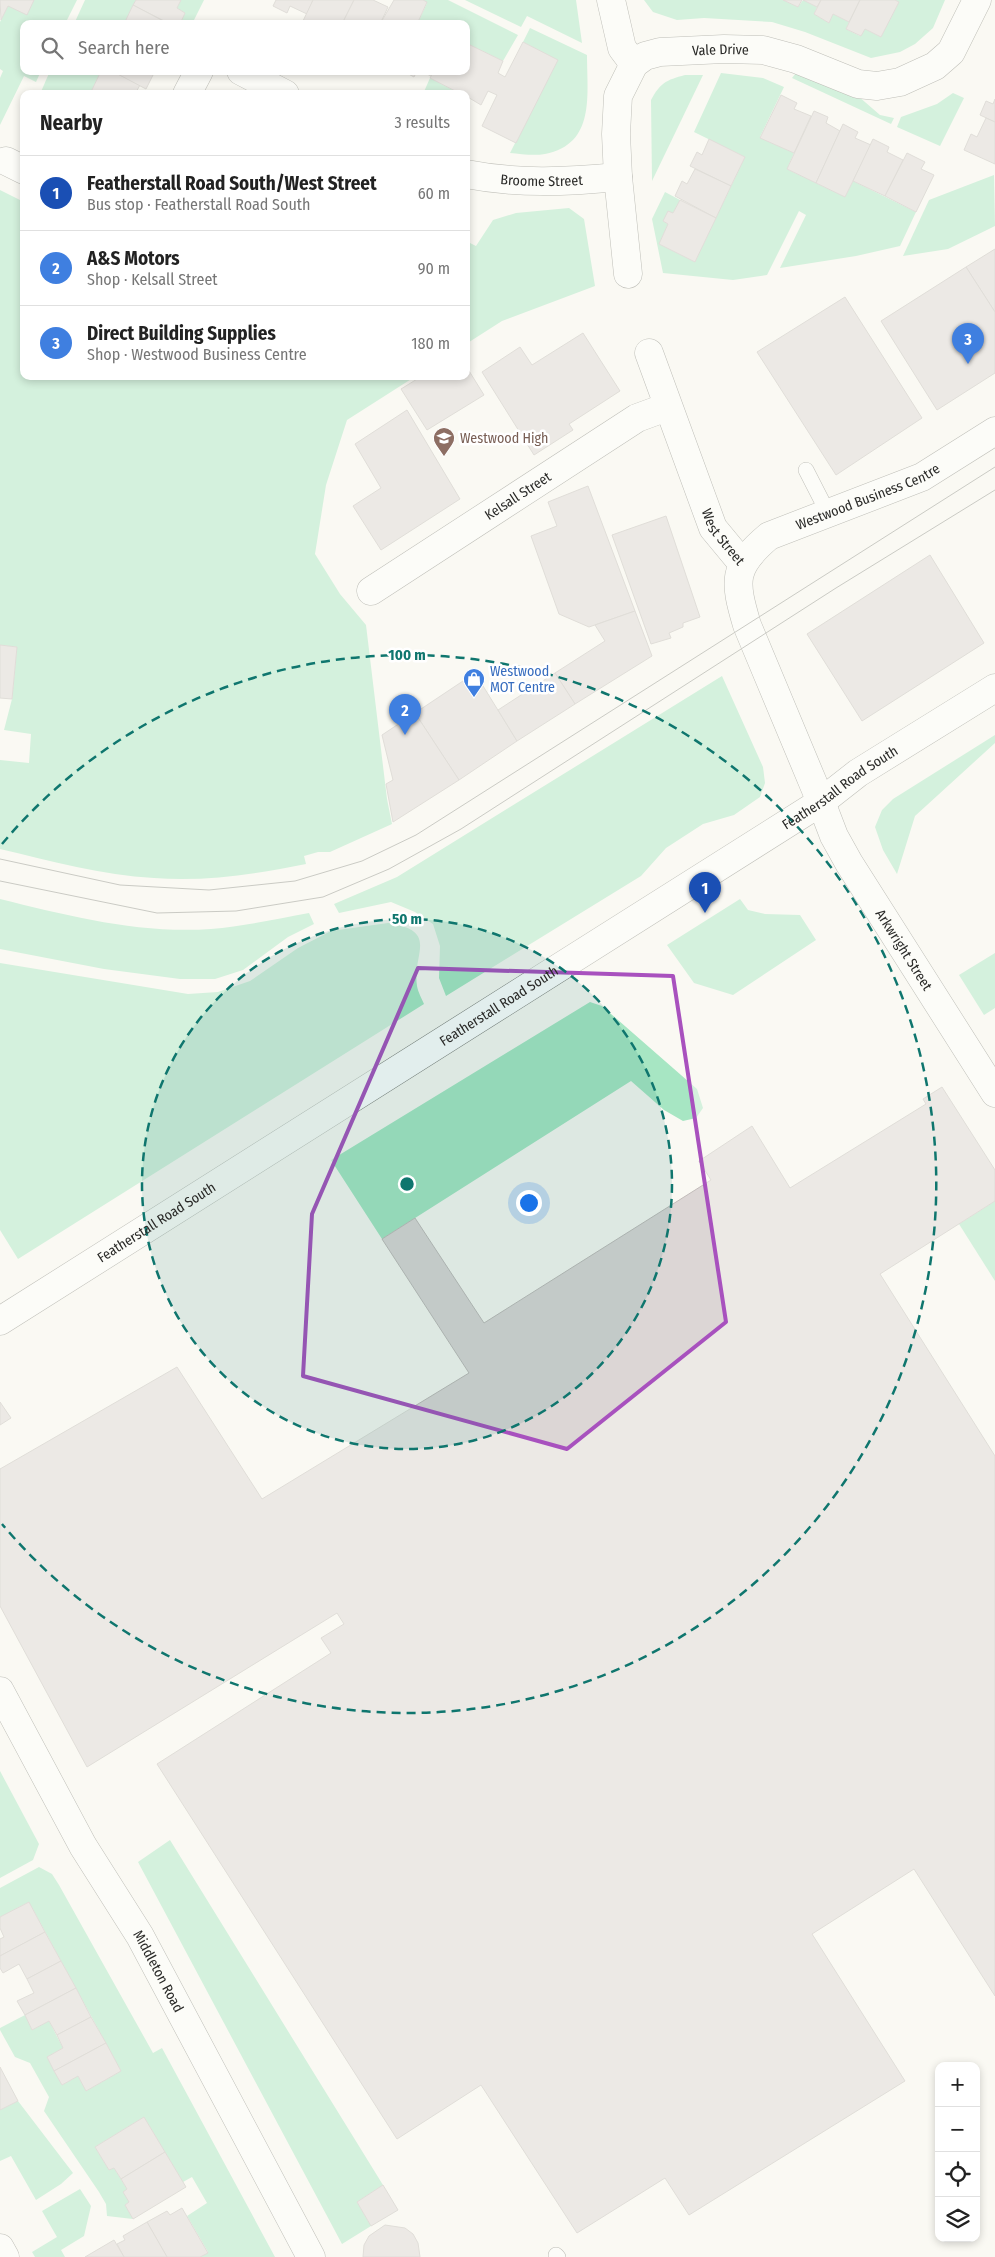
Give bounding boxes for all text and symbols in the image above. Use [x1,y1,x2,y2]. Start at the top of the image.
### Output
search box [20,20,470,75]
icon: search [38,34,66,62]
text: Search here [78,36,170,59]
street label: Vale Drive [692,41,749,59]
text: Nearby [40,110,102,136]
text: 3 results [394,113,450,132]
street label: Broome Street [500,171,584,190]
text: Featherstall Road South/West Street [87,172,377,195]
text: 1 [53,184,59,203]
text: 60 m [418,184,450,203]
text: Bus stop · Featherstall Road South [87,195,311,214]
text: A&S Motors [87,247,180,270]
text: 2 [52,259,60,278]
text: 90 m [418,259,450,278]
text: Shop · Kelsall Street [87,270,218,289]
text: Direct Building Supplies [87,322,276,345]
pin: 3 [952,323,984,364]
text: 3 [52,334,60,353]
text: 180 m [411,334,450,353]
text: Shop · Westwood Business Centre [87,345,307,364]
school or university icon: Westwood High [432,426,456,457]
place label: Westwood High [460,430,548,447]
street label: Westwood Business Centre [794,460,943,534]
street label: Kelsall Street [482,468,555,524]
street label: West Street [698,506,748,569]
text: 100 m [388,646,426,664]
place label: Westwood MOT Centre [490,663,555,696]
shop icon: Westwood MOT Centre [462,667,486,698]
pin: 2 [389,694,421,735]
street label: Featherstall Road South [779,742,901,833]
pin: 1 [689,872,721,913]
street label: Arkwright Street [872,906,936,994]
text: 50 m [392,910,422,928]
street label: Featherstall Road South [437,962,561,1050]
centre of rings [398,1175,416,1193]
street label: Featherstall Road South [94,1179,219,1266]
your location [516,1190,542,1216]
street label: Middleton Road [129,1927,187,2015]
map controls [935,2062,980,2242]
button: + [935,2062,980,2107]
button: − [935,2107,980,2152]
button: locate [935,2152,980,2197]
button: layers [935,2197,980,2242]

